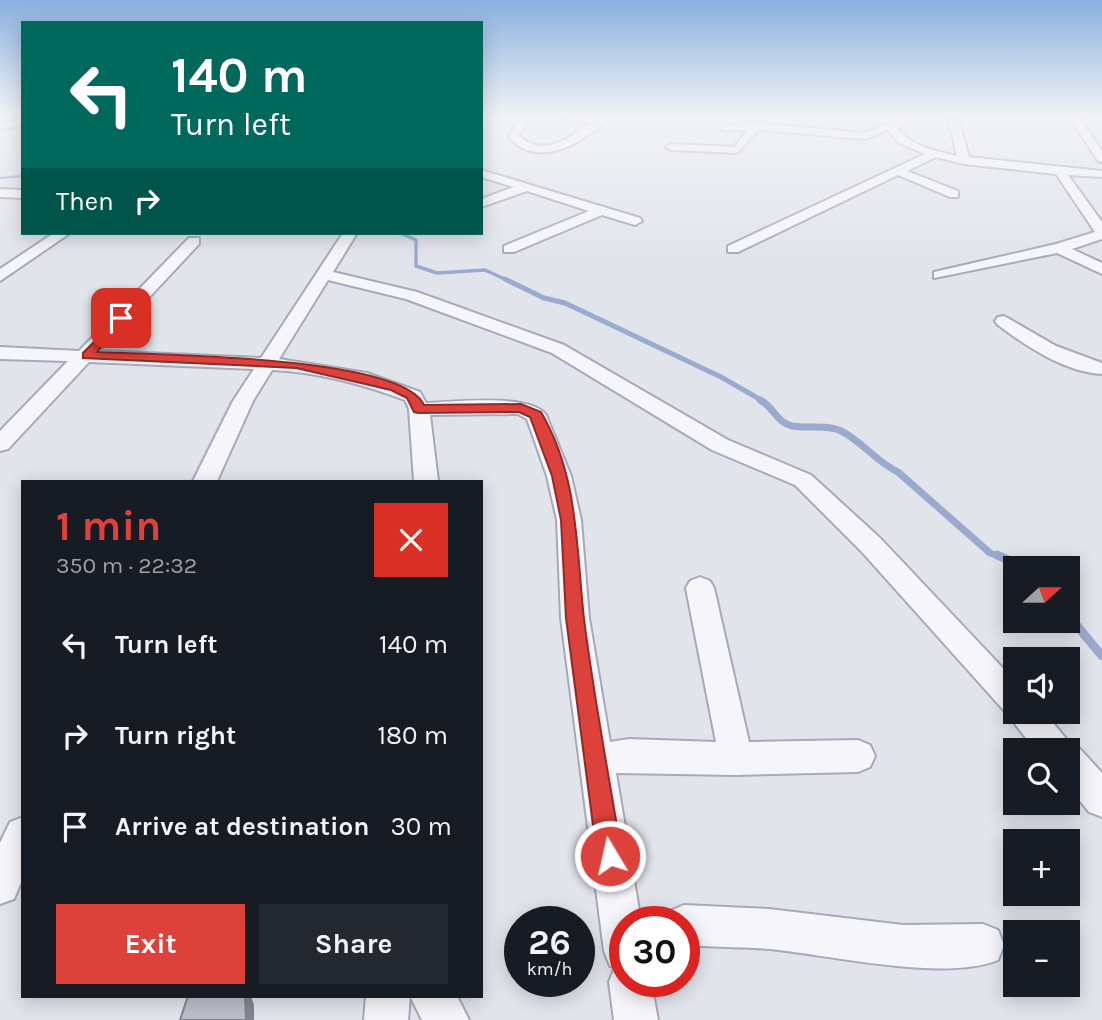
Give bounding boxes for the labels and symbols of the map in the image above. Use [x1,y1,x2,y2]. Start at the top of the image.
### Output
pin [91,288,151,348]
north arrow [1003,556,1080,634]
position arrow [573,819,647,893]
speed limit sign: 30 [609,906,700,997]

